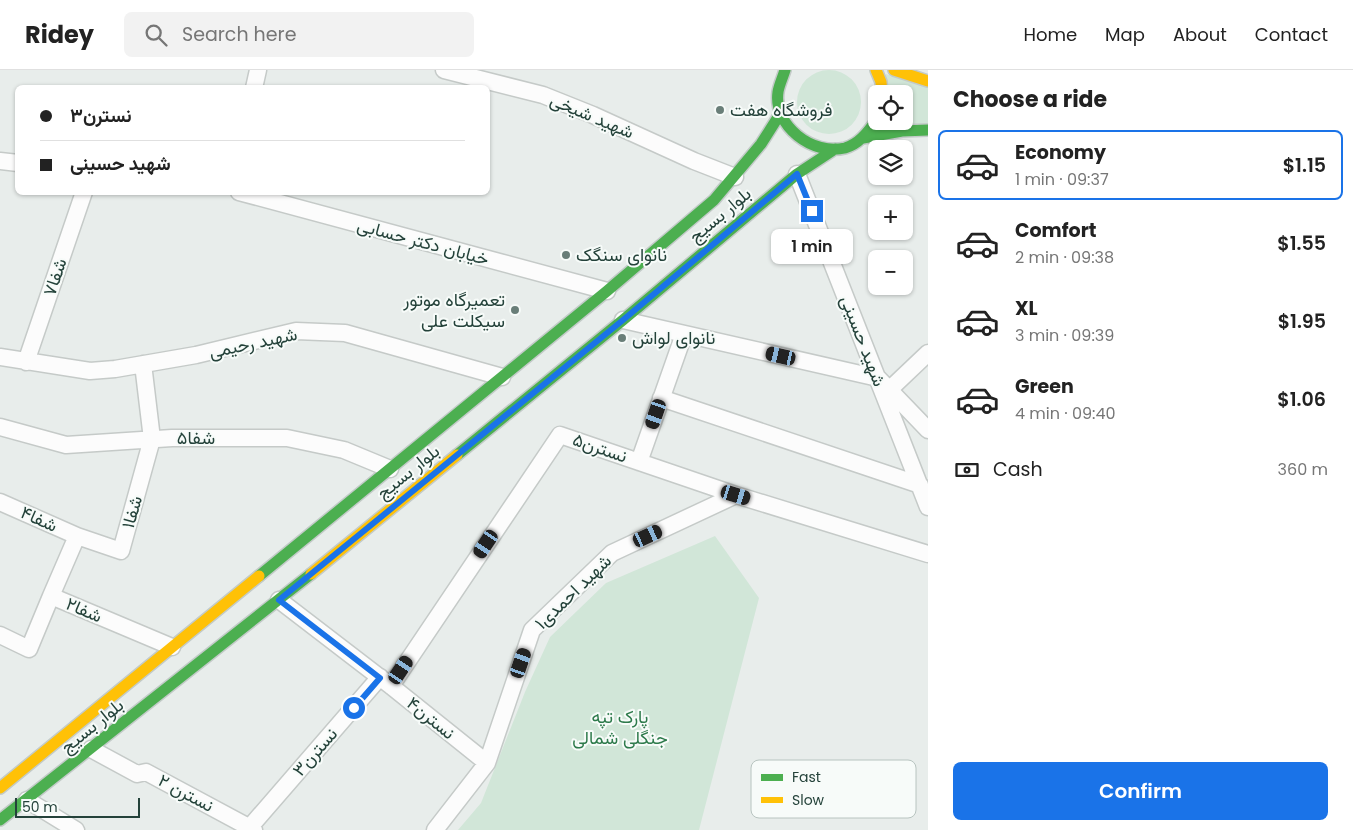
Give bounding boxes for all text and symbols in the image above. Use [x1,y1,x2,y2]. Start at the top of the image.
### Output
search box [124,12,474,57]
text: Ridey [25,18,94,51]
icon: search [142,21,170,49]
text: Search here [182,21,296,48]
text: Home [1023,22,1077,47]
text: Map [1105,22,1145,47]
text: About [1173,22,1227,47]
text: Contact [1255,22,1328,47]
text: Choose a ride [953,84,1107,115]
map controls [868,85,913,295]
button: locate [868,85,913,130]
street label: شهید شیخی [546,87,638,144]
place label: فروشگاه هفت [730,97,832,122]
text: نسترن۳ [70,102,132,129]
marker: فروشگاه هفت [714,104,726,116]
text: Economy [1015,139,1106,166]
button: layers [868,140,913,185]
icon: car [955,143,1000,188]
text: شهید حسینی [70,150,171,177]
text: $1.15 [1283,152,1326,179]
text: 1 min · 09:37 [1015,168,1109,191]
street label: بلوار بسیج [683,181,756,248]
button: + [868,195,913,240]
route end [801,200,823,222]
street label: خیابان دکتر حسابی [354,212,492,271]
text: Comfort [1015,217,1097,244]
icon: car [955,221,1000,266]
callout: 1 min [771,228,853,264]
text: $1.55 [1277,230,1326,257]
text: 1 min [791,235,833,258]
place label: نانوای سنگک [576,242,667,267]
text: 2 min · 09:38 [1015,246,1114,269]
marker: نانوای سنگک [560,249,572,261]
button: − [868,250,913,295]
street label: شفا۷ [36,255,73,299]
place label: تعمیرگاه موتور سیکلت علی [402,287,505,333]
street label: شهید حسینی [835,292,892,390]
text: XL [1015,295,1038,322]
icon: car [955,299,1000,344]
marker: تعمیرگاه موتور سیکلت علی [509,304,521,316]
text: $1.95 [1278,308,1326,335]
street label: شهید رحیمی [206,321,299,364]
text: 3 min · 09:39 [1015,324,1114,347]
place label: نانوای لواش [632,325,715,350]
marker: نانوای لواش [616,332,628,344]
car [764,345,797,367]
text: Green [1015,373,1074,400]
icon: car [955,377,1000,422]
text: $1.06 [1277,386,1326,413]
car [644,397,667,431]
text: 4 min · 09:40 [1015,402,1116,425]
street label: شفا۵ [177,425,215,450]
street label: نسترن۵ [570,427,631,468]
street label: بلوار بسیج [371,438,445,505]
icon: cash [953,456,981,484]
text: Cash [993,456,1043,483]
text: 360 m [1278,458,1328,481]
car [719,483,752,507]
street label: شفا۱ [115,493,148,531]
street label: شفا۴ [17,499,62,538]
car [631,523,664,549]
car [471,527,500,561]
street label: شهید احمدی۱ [529,549,617,635]
street label: شفا۲ [62,591,106,628]
car [509,646,532,680]
car [386,653,415,687]
street label: نسترن۴ [402,690,461,745]
street label: بلوار بسیج [55,692,129,759]
route start [343,697,365,719]
park label: پارک تپه جنگلی شمالی [572,704,668,750]
street label: نسترن۳ [286,722,343,781]
legend [751,760,916,818]
button: Confirm [953,762,1328,820]
text: Fast [792,767,821,787]
street label: نسترن ۲ [154,768,218,818]
text: Slow [792,790,825,810]
scale bar [15,795,140,818]
text: 50 m [22,797,58,817]

